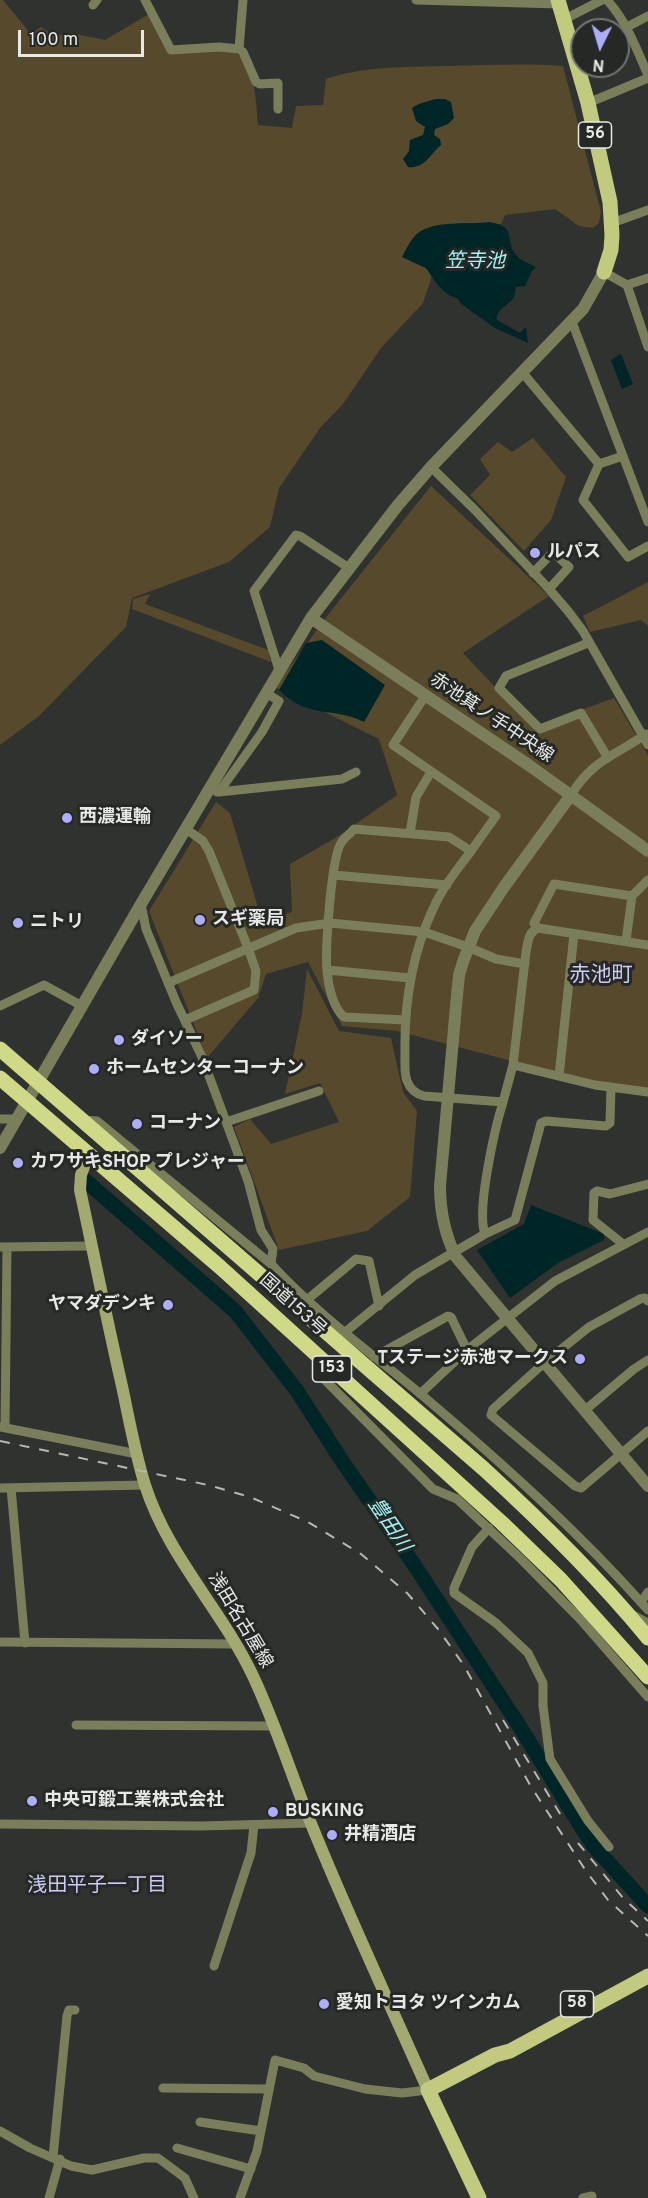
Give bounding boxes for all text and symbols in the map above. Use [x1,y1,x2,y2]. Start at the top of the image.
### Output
scale bar [21,18,147,56]
north arrow [570,18,630,78]
text: 100 m [29,29,78,52]
text: N [592,53,605,74]
road number: 56 [578,122,612,148]
water label: 笠寺池 [445,251,505,275]
place label: ルパス [547,542,601,564]
marker: ルパス [528,546,542,560]
street label: 赤池箕ノ手中央線 [425,670,557,768]
place label: 西濃運輸 [79,807,151,829]
marker: 西濃運輸 [60,811,74,825]
place label: スギ薬局 [212,909,284,931]
place label: ニトリ [30,912,84,934]
marker: スギ薬局 [193,913,207,927]
marker: ニトリ [11,916,25,930]
district label: 赤池町 [570,964,632,990]
place label: ダイソー [131,1029,203,1051]
marker: ダイソー [112,1033,126,1047]
place label: ホームセンターコーナン [106,1058,304,1080]
marker: ホームセンターコーナン [87,1062,101,1076]
place label: コーナン [149,1113,221,1135]
marker: コーナン [130,1117,144,1131]
place label: カワサキSHOP プレジャー [30,1152,245,1174]
marker: カワサキSHOP プレジャー [11,1156,25,1170]
street label: 国道153号 [254,1270,330,1342]
place label: ヤマダデンキ [48,1294,156,1316]
marker: ヤマダデンキ [161,1298,175,1312]
place label: Tステージ赤池マークス [377,1348,568,1370]
marker: Tステージ赤池マークス [573,1352,587,1366]
road number: 153 [312,1356,352,1382]
water label: 豊田川 [361,1494,415,1558]
street label: 浅田名古屋線 [202,1569,276,1673]
place label: 中央可鍛工業株式会社 [44,1790,224,1812]
marker: 中央可鍛工業株式会社 [25,1794,39,1808]
place label: BUSKING [285,1801,364,1823]
marker: BUSKING [266,1805,280,1819]
place label: 井精酒店 [344,1824,416,1846]
marker: 井精酒店 [325,1828,339,1842]
district label: 浅田平子一丁目 [27,1875,167,1899]
road number: 58 [560,1991,594,2017]
place label: 愛知トヨタ ツインカム [336,1993,520,2015]
marker: 愛知トヨタ ツインカム [317,1997,331,2011]

